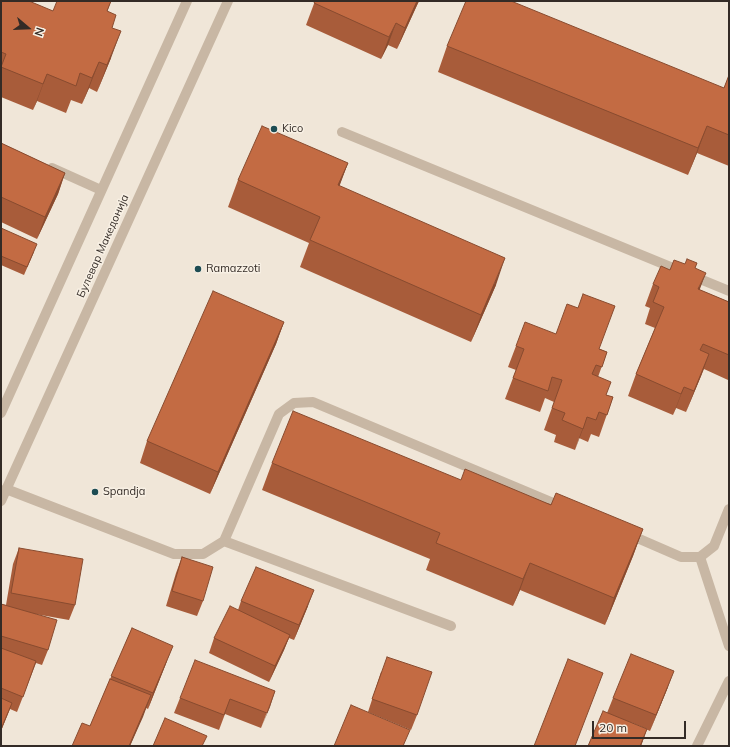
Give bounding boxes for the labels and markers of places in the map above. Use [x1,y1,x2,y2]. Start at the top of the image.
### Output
place label: Kico [282,122,303,136]
marker: Kico [269,124,279,134]
place label: Ramazzoti [206,262,260,276]
marker: Ramazzoti [193,264,203,274]
place label: Spandja [103,485,145,499]
marker: Spandja [90,487,100,497]

